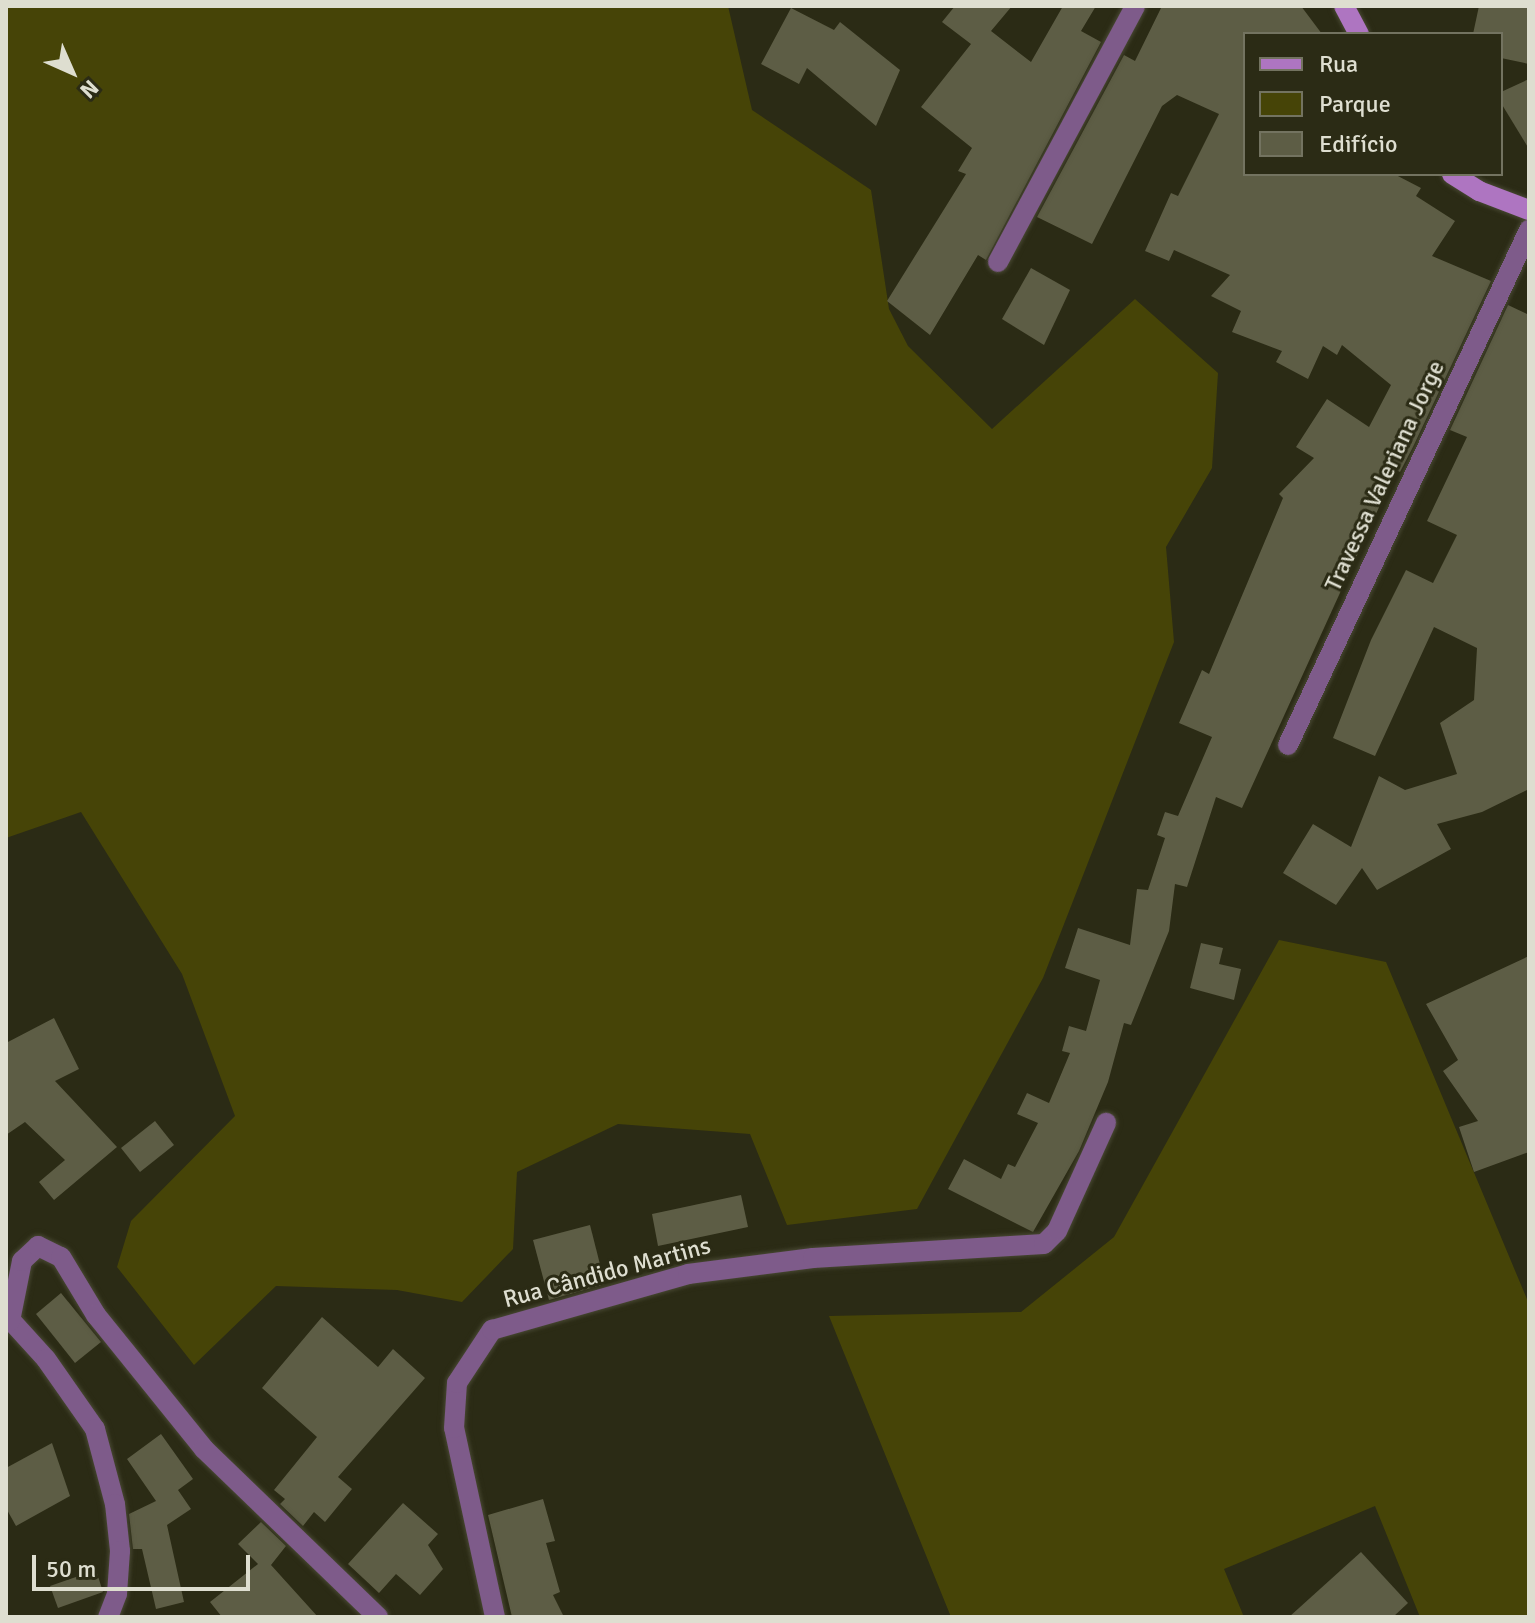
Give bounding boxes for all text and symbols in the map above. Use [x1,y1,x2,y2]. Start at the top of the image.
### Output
north arrow [32,32,112,112]
legend [1243,32,1503,176]
text: Rua [1319,49,1358,79]
text: N [74,74,104,104]
text: Parque [1319,89,1391,119]
text: Edifício [1319,129,1397,159]
street label: Travessa Valeriana Jorge [1319,356,1451,596]
street label: Rua Cândido Martins [500,1231,714,1315]
scale bar [36,1539,254,1589]
text: 50 m [46,1554,96,1584]

